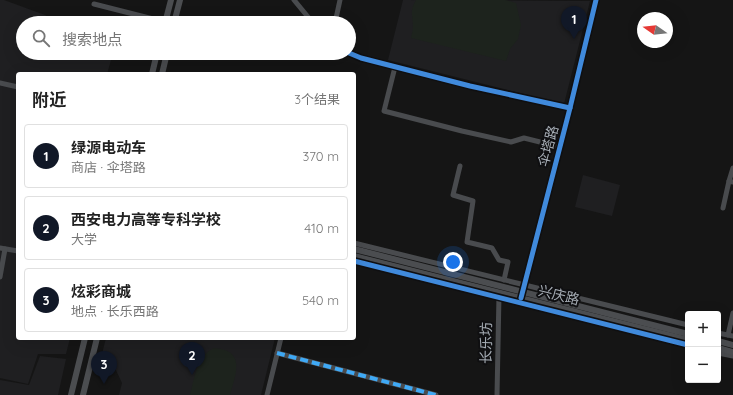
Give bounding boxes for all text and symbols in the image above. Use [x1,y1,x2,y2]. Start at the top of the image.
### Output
pin: 1 [561,6,587,39]
north arrow [637,12,673,48]
search box [16,16,356,60]
icon: search [30,27,52,49]
text: 搜索地点 [62,30,122,49]
text: 附近 [32,89,66,110]
text: 3个结果 [294,91,340,107]
street label: 伞塔路 [534,123,562,169]
text: 绿源电动车 [71,138,146,157]
text: 1 [43,148,49,164]
text: 370 m [302,148,339,164]
text: 商店 · 伞塔路 [71,159,146,175]
text: 西安电力高等专科学校 [71,210,221,229]
text: 2 [42,220,50,236]
text: 410 m [304,220,339,236]
text: 大学 [71,231,97,247]
your location [443,252,463,272]
street label: 兴庆路 [536,281,582,309]
text: 炫彩商城 [71,282,131,301]
text: 3 [43,292,49,308]
text: 540 m [302,292,339,308]
text: 地点 · 长乐西路 [71,303,159,319]
map controls [685,311,721,383]
button: + [685,311,721,347]
street label: 长乐坊 [477,322,495,364]
pin: 2 [179,342,205,375]
button: − [685,347,721,383]
pin: 3 [91,351,117,384]

